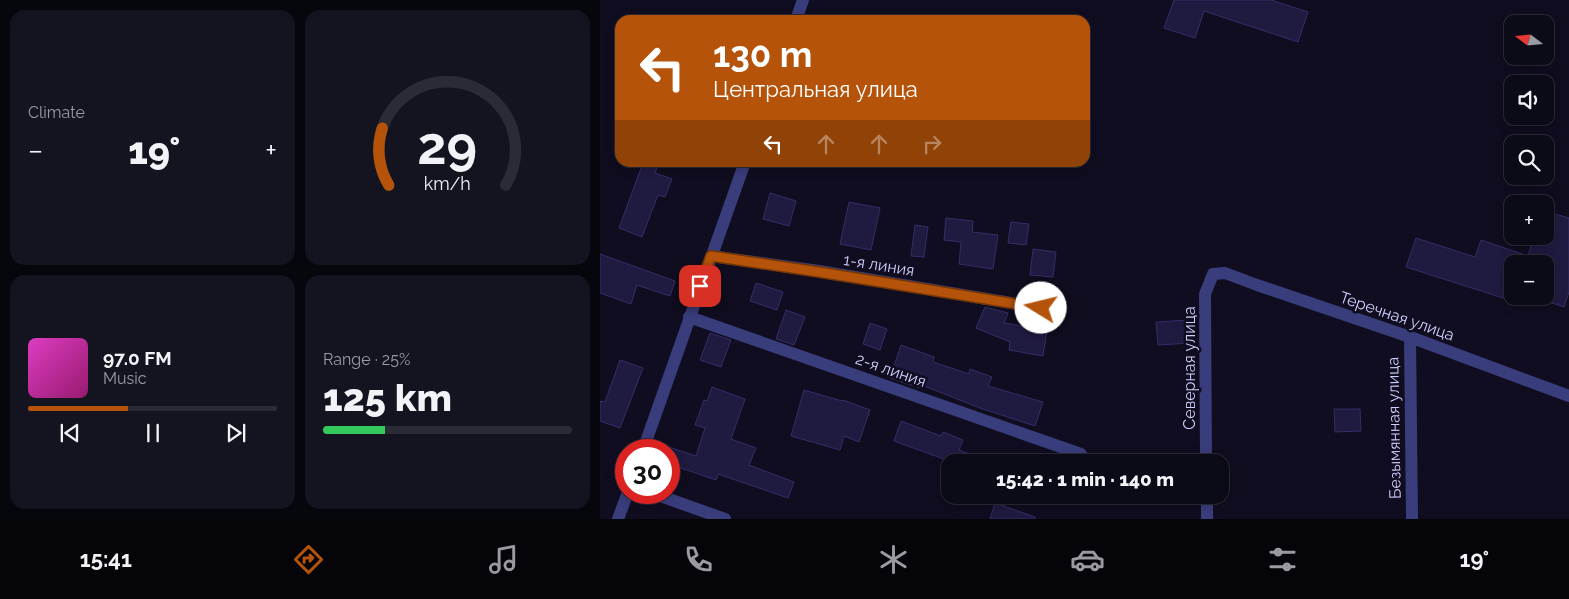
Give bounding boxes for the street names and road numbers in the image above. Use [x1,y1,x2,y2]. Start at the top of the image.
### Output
street label: 1-я линия [842,250,916,280]
street label: Теречная улица [1337,287,1457,345]
street label: Северная улица [1180,306,1199,430]
street label: 2-я линия [853,349,929,391]
street label: Безымянная улица [1383,357,1405,499]

